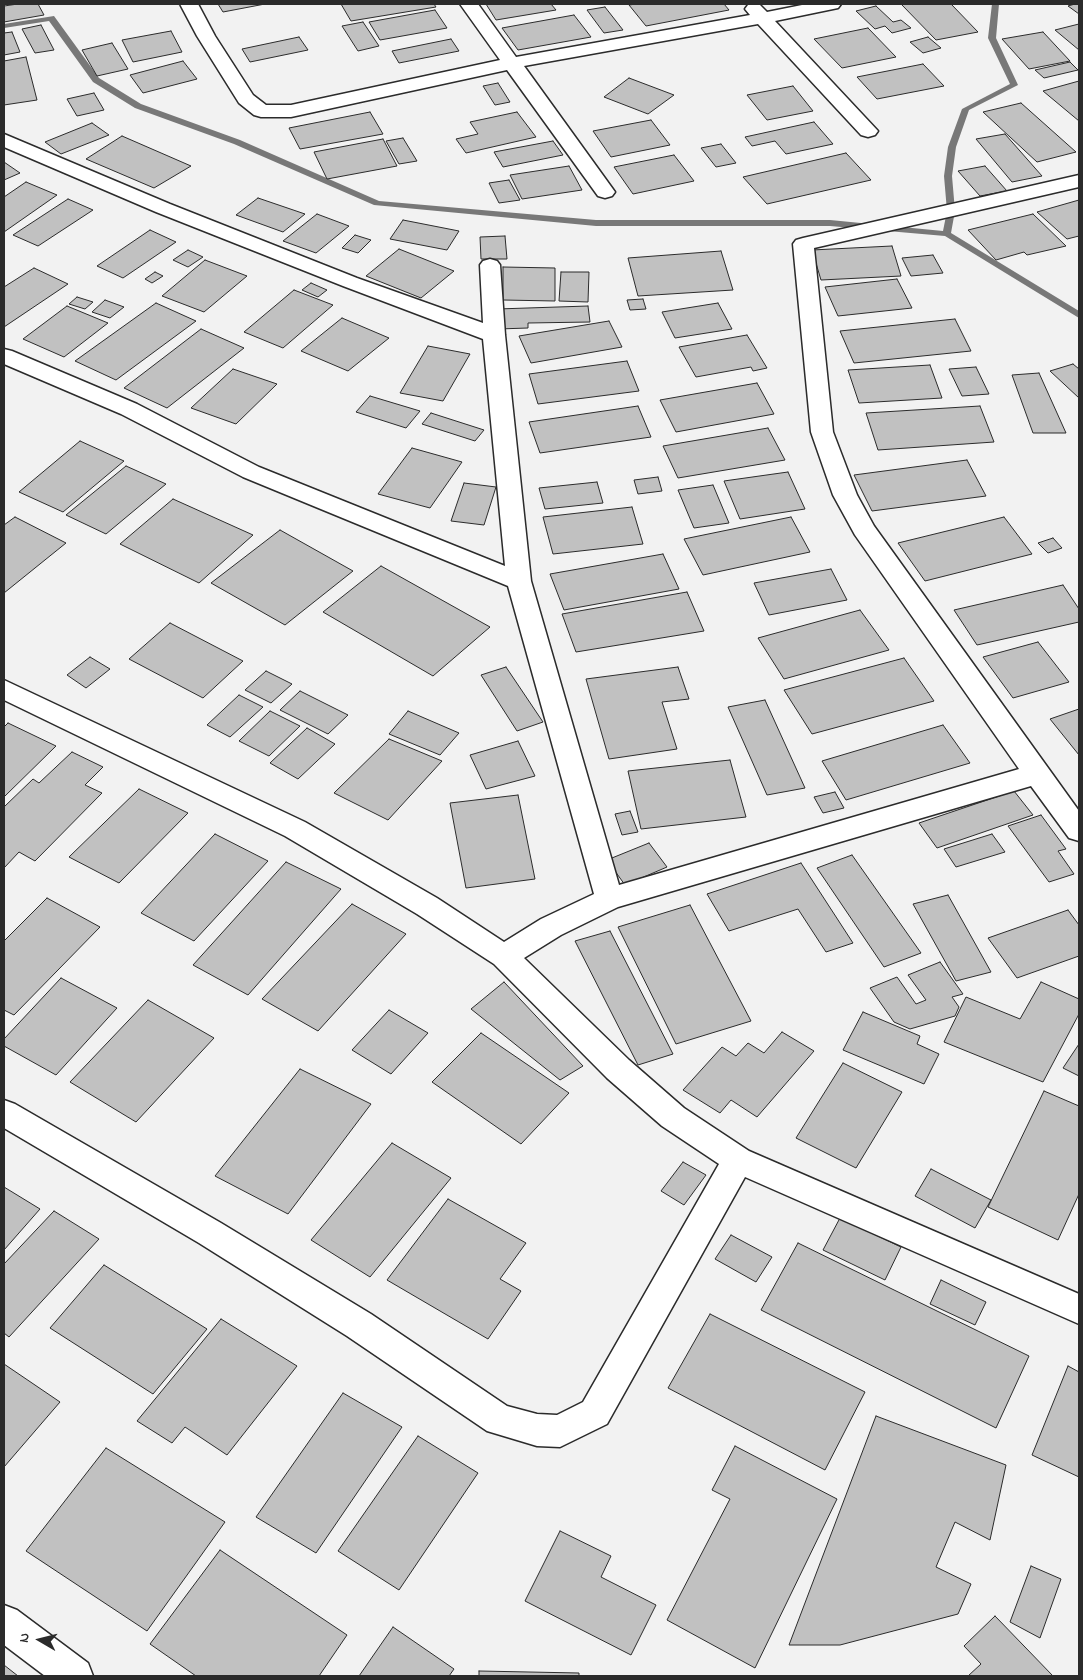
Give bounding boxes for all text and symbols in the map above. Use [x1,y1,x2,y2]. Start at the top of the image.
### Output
north arrow [15,1615,65,1665]
text: N [14,1632,36,1644]

